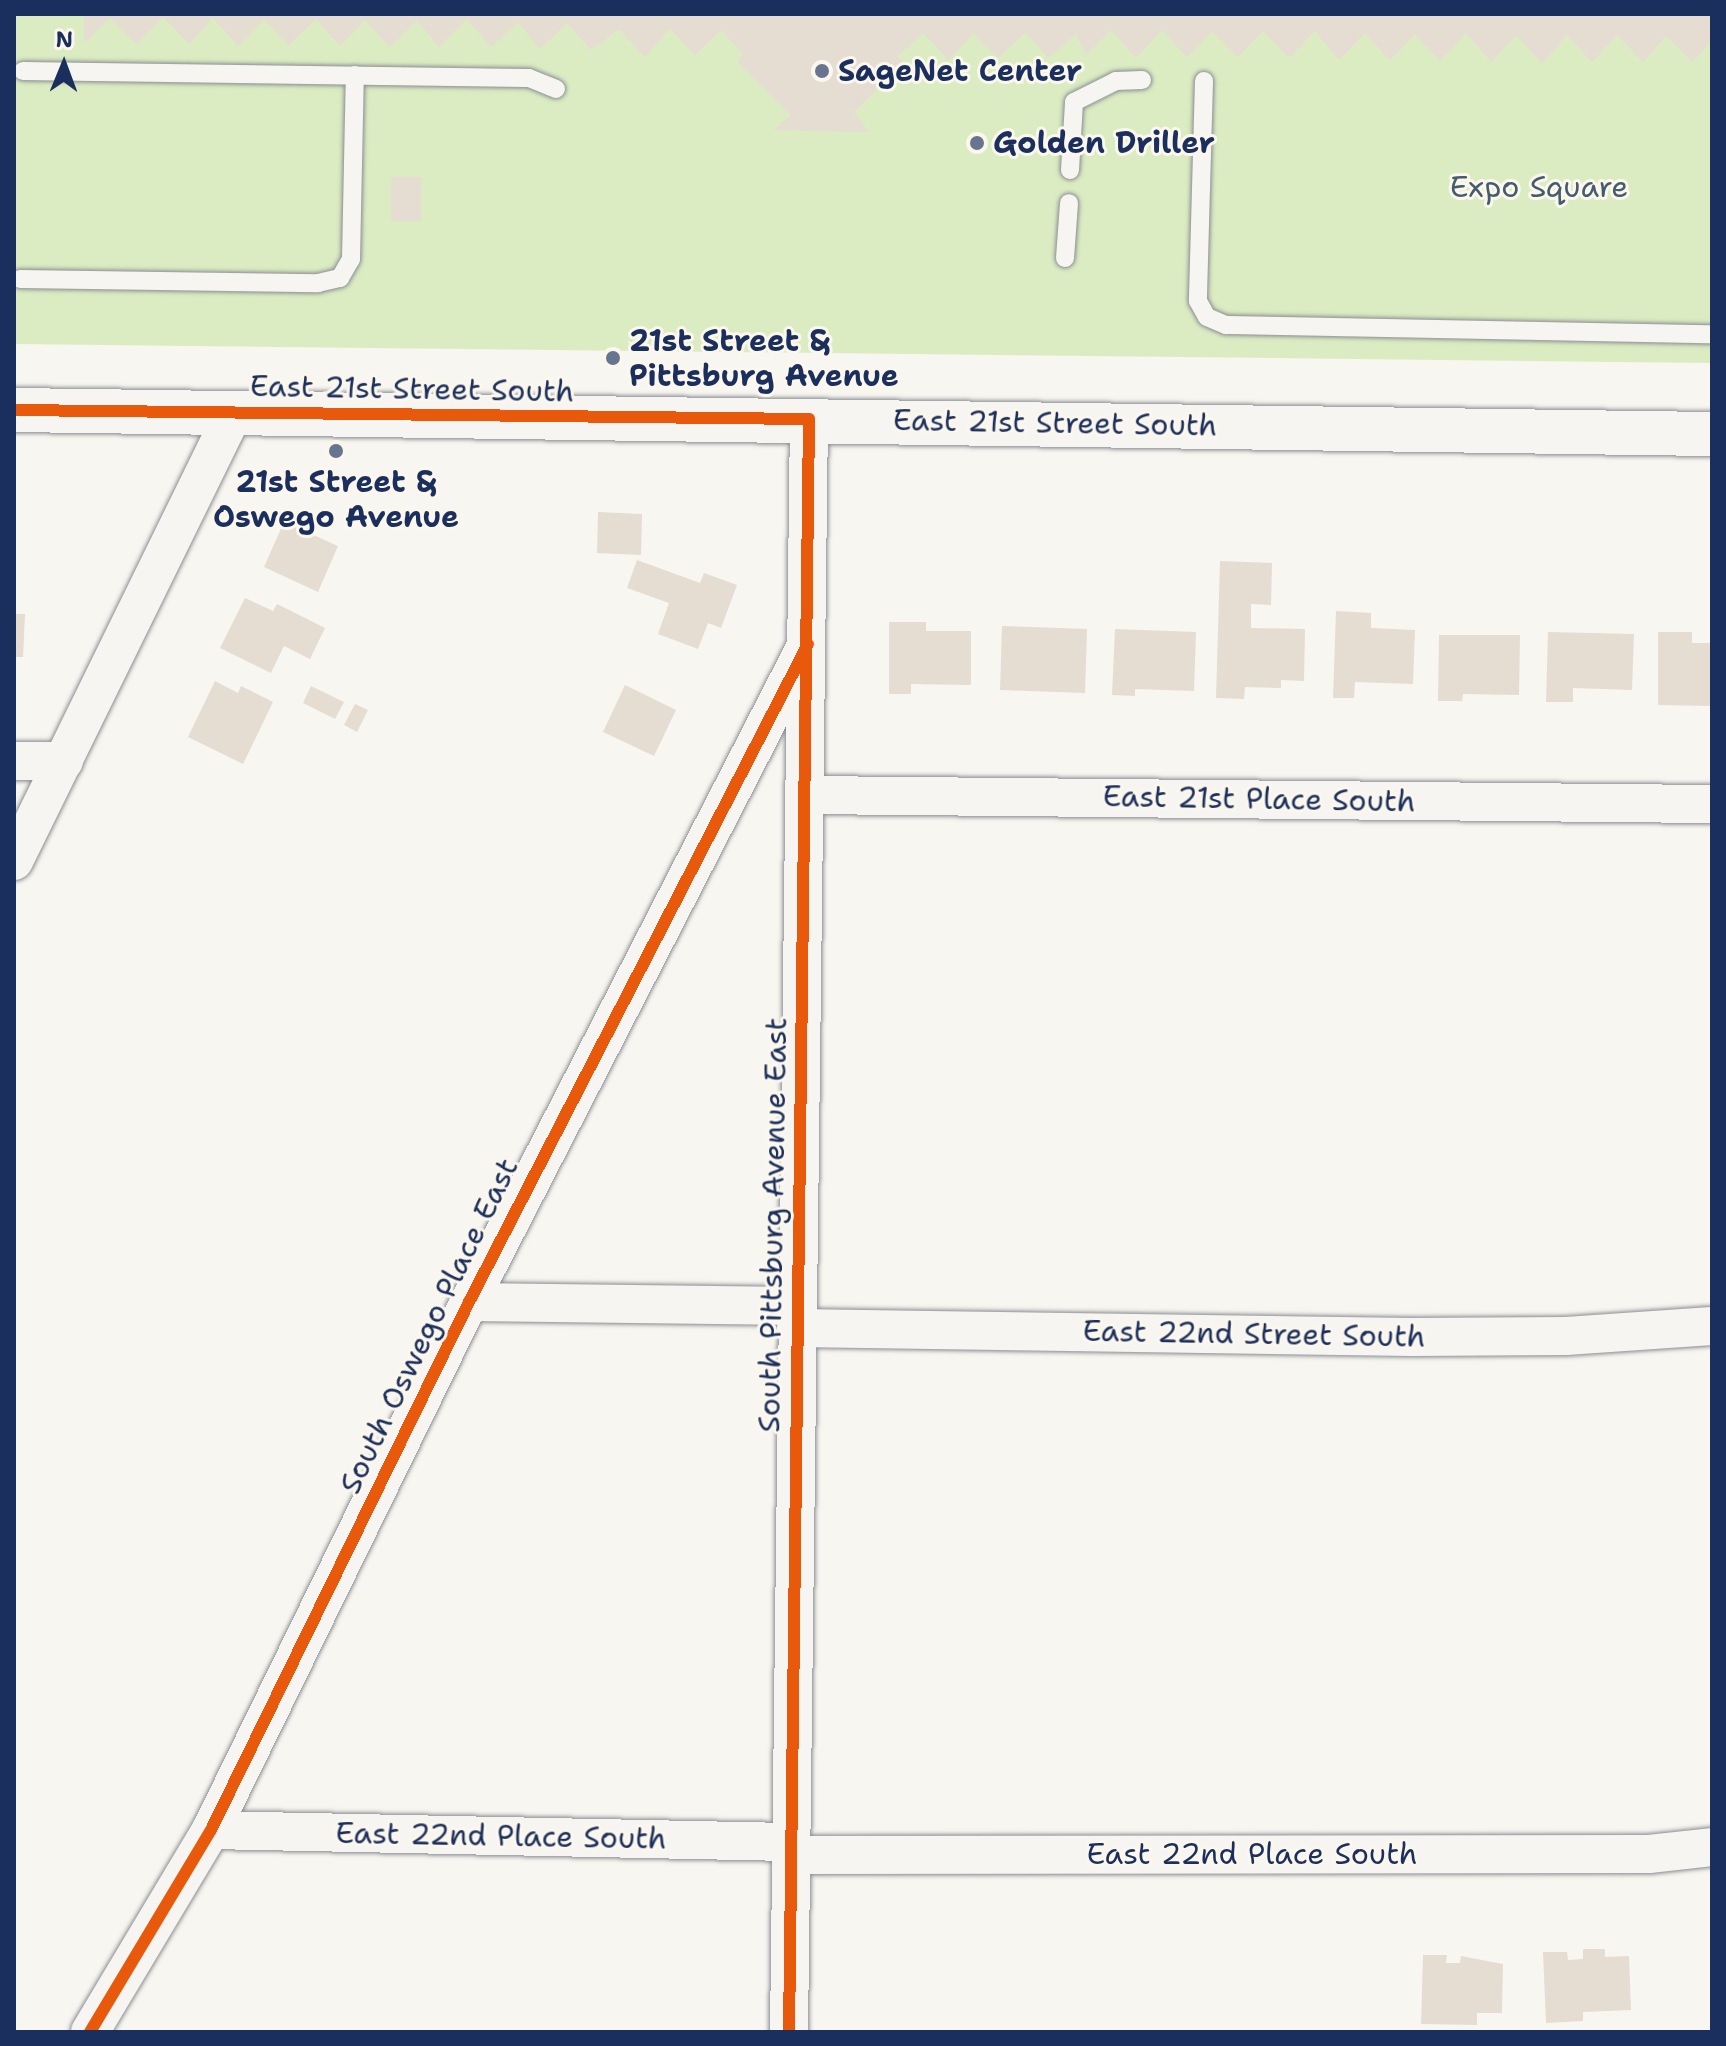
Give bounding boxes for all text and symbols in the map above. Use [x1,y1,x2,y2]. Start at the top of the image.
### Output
north arrow [24,24,104,104]
text: N [55,25,73,54]
place label: SageNet Center [838,53,1082,89]
marker: SageNet Center [813,62,831,80]
place label: Golden Driller [993,125,1215,161]
marker: Golden Driller [968,134,986,152]
park label: Expo Square [1450,169,1628,205]
place label: 21st Street & Pittsburg Avenue [629,323,899,394]
marker: 21st Street & Pittsburg Avenue [604,349,622,367]
street label: East 21st Street South [250,368,574,410]
street label: East 21st Street South [893,402,1217,444]
marker: 21st Street & Oswego Avenue [327,442,345,460]
place label: 21st Street & Oswego Avenue [213,464,459,534]
street label: East 21st Place South [1102,778,1416,820]
street label: South Pittsburg Avenue East [751,1017,795,1433]
street label: South Oswego Place East [332,1152,526,1500]
street label: East 22nd Street South [1082,1313,1426,1355]
street label: East 22nd Place South [335,1815,667,1857]
street label: East 22nd Place South [1086,1836,1418,1872]

